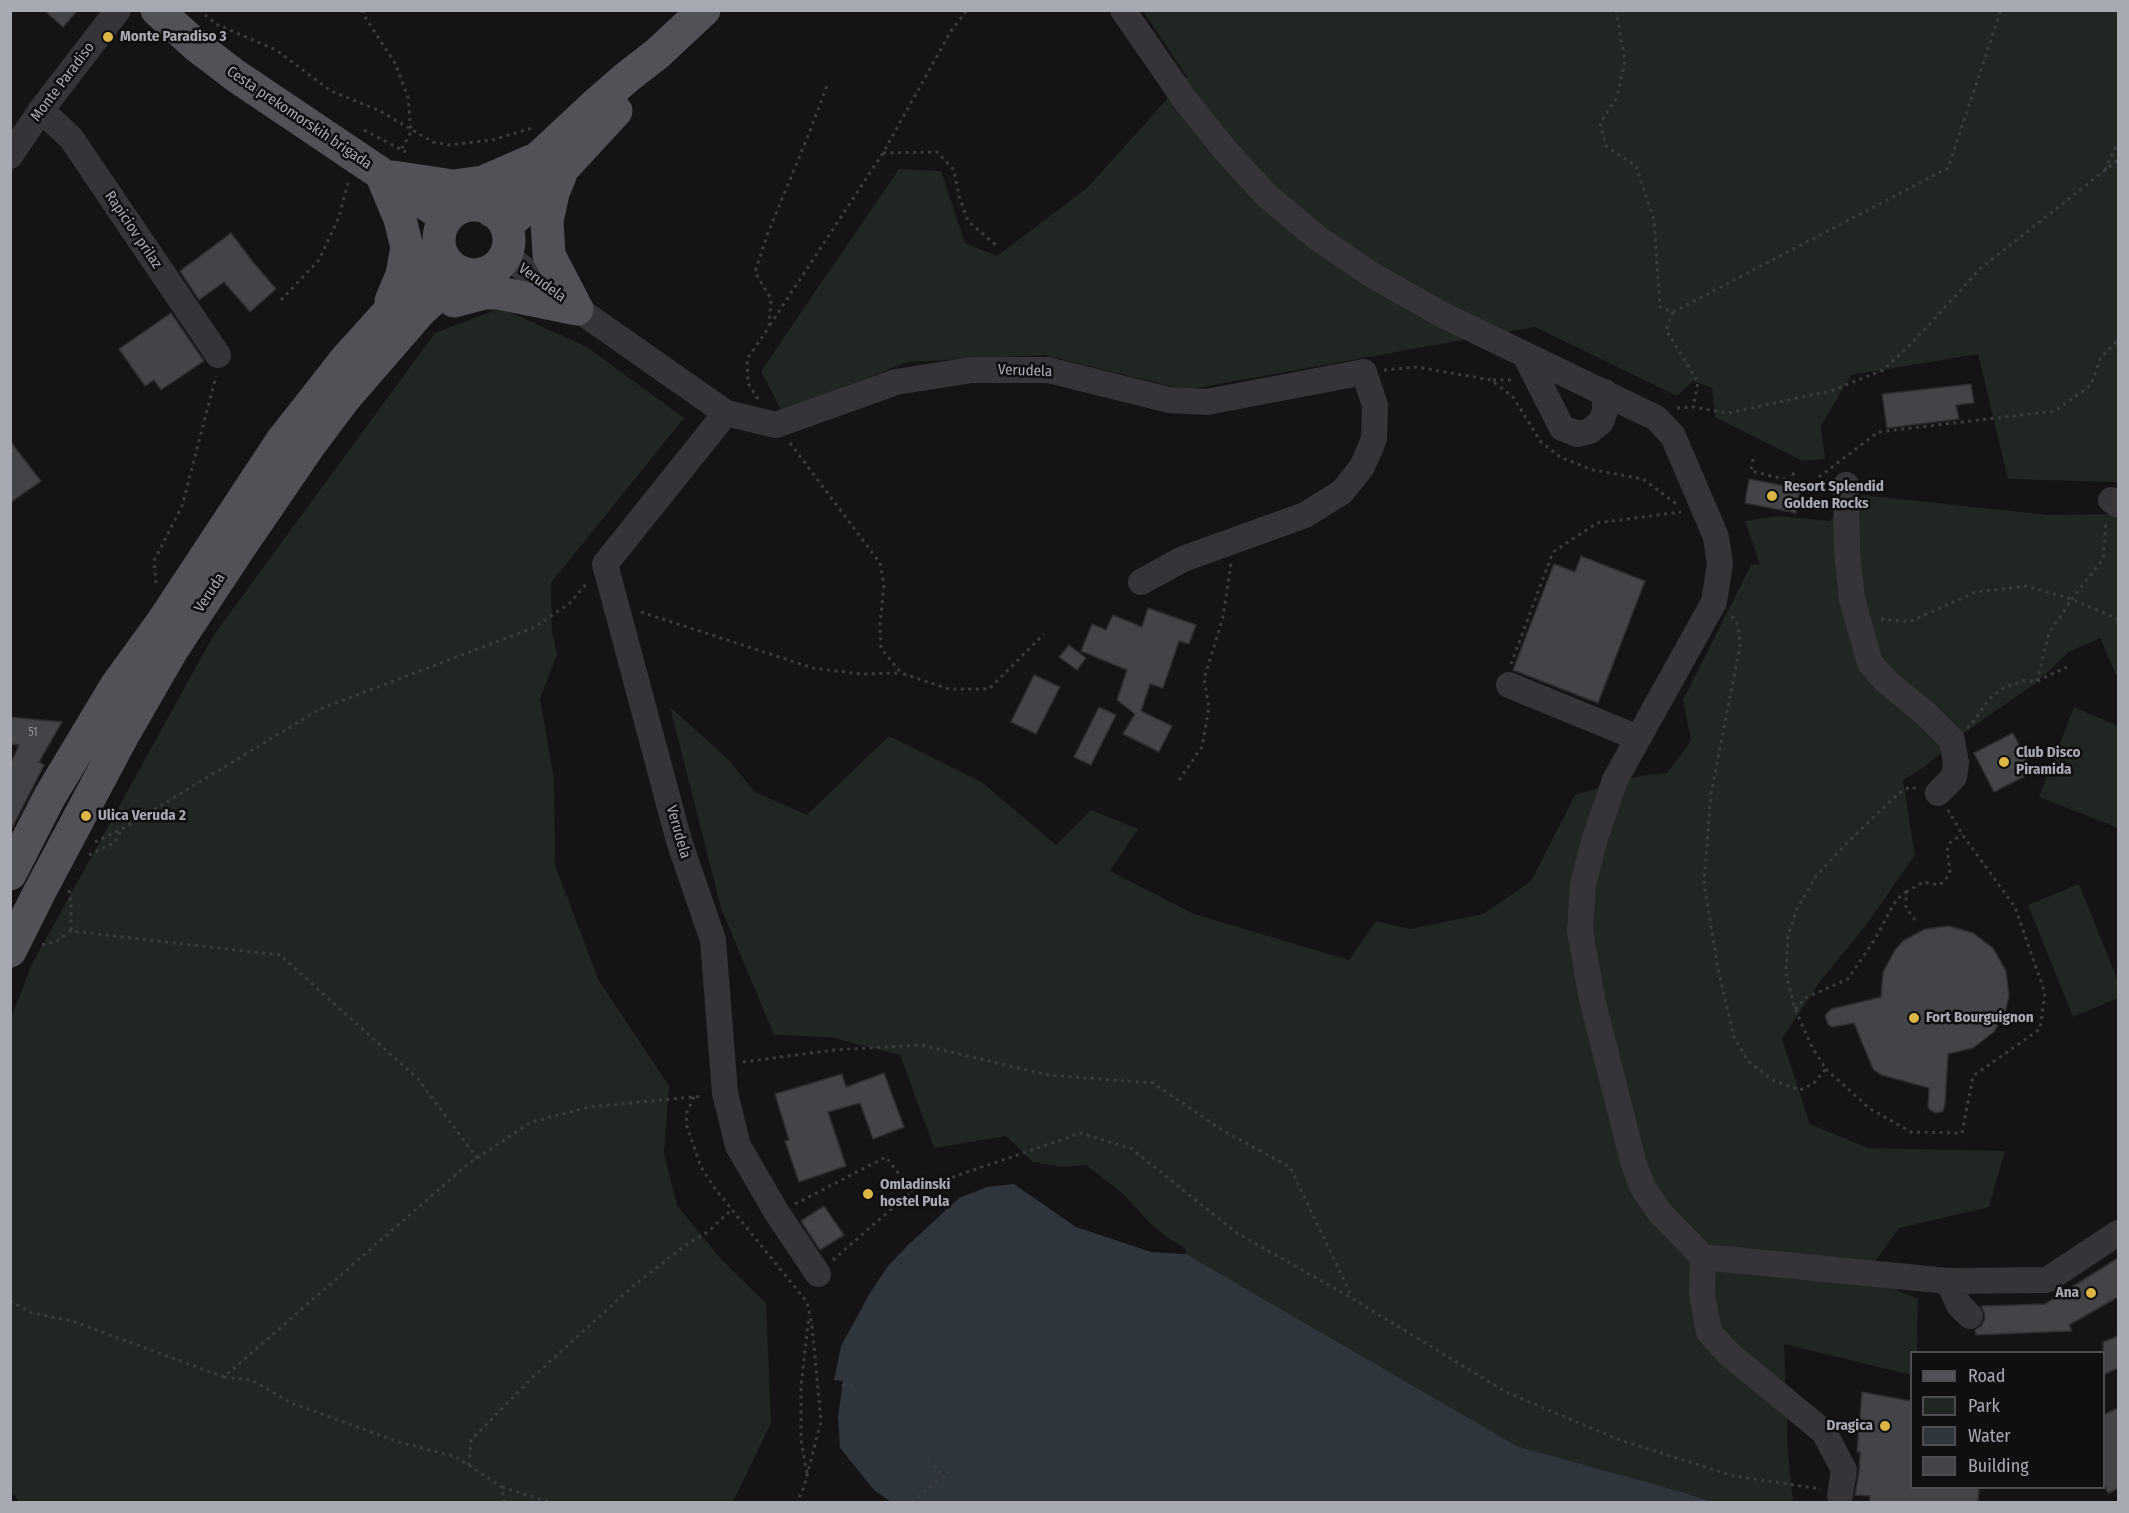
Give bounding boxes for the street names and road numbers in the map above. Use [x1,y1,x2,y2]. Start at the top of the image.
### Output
street label: Monte Paradiso [27,39,99,125]
street label: Cesta prekomorskih brigada [223,63,375,173]
street label: Rapiciov prilaz [101,188,165,272]
street label: Verudela [515,260,569,306]
street label: Verudela [997,361,1053,381]
street label: Veruda [191,570,229,616]
street label: Verudela [662,803,694,861]

